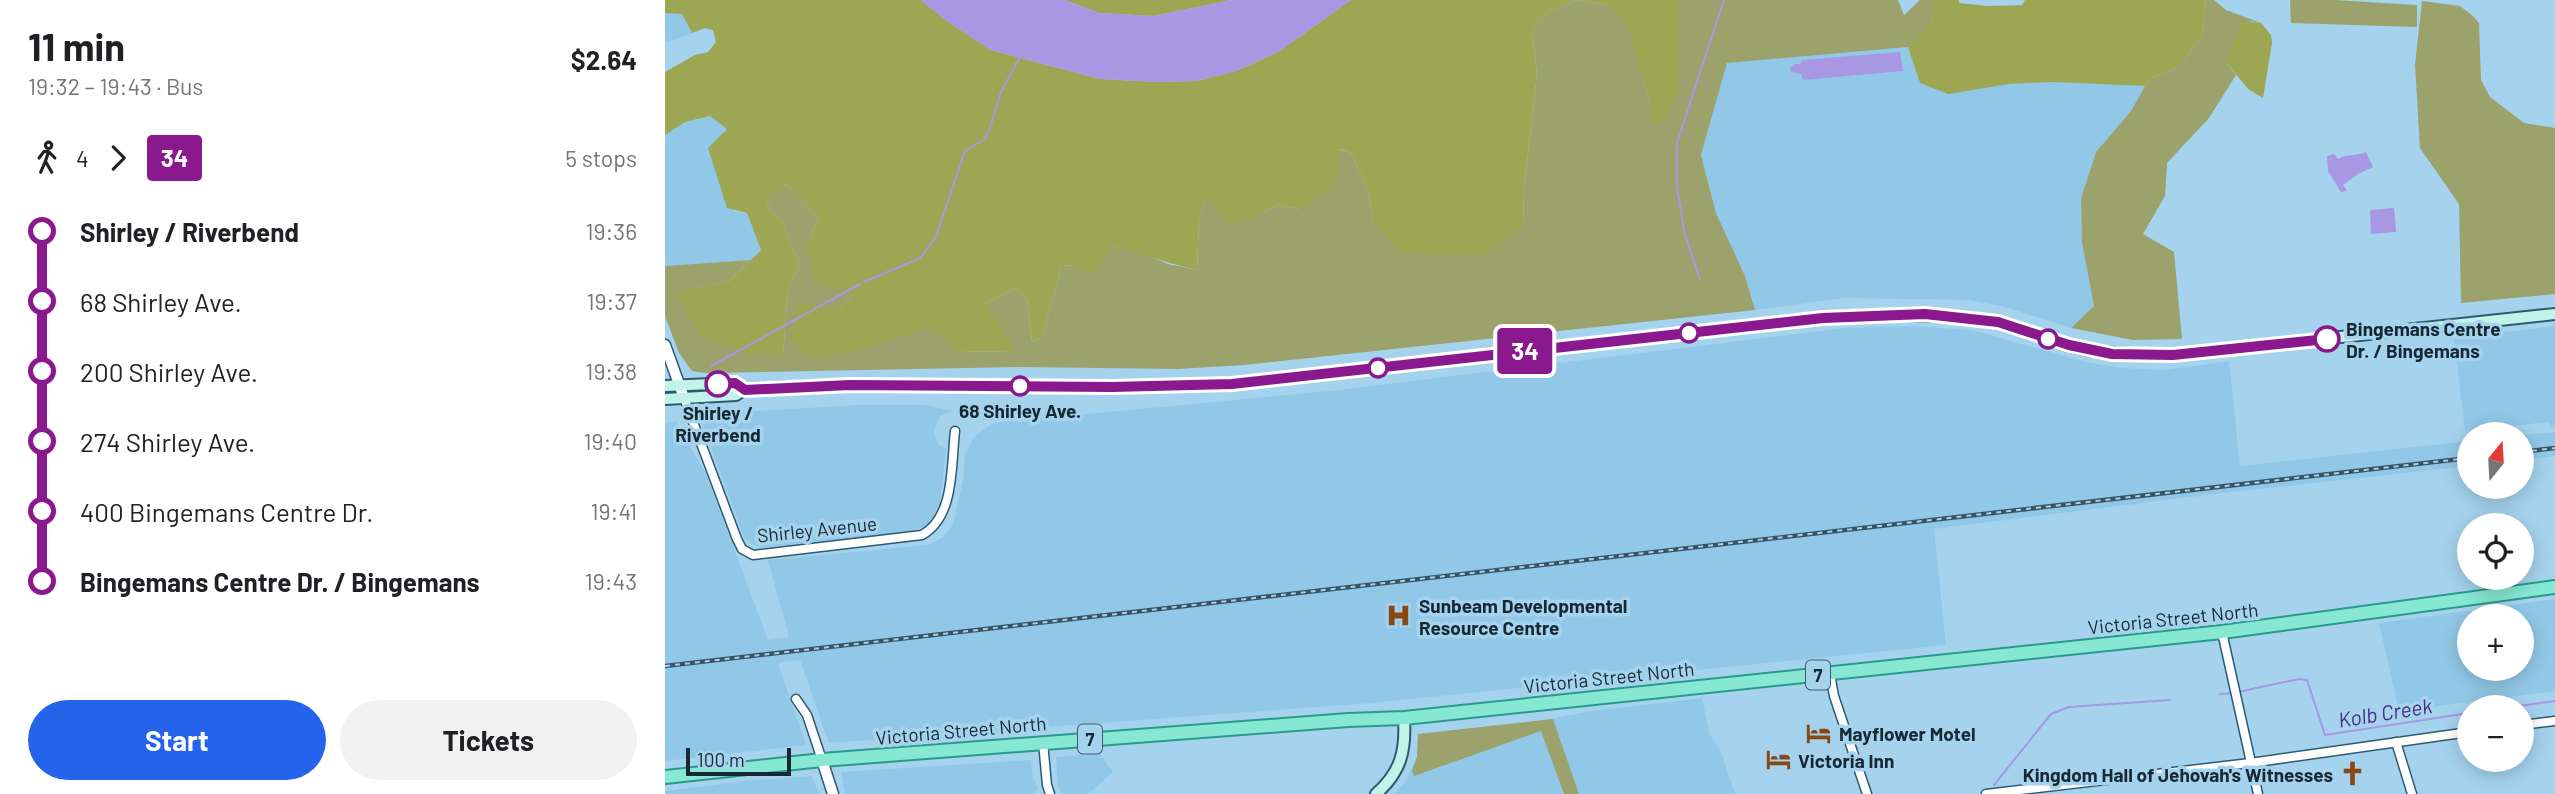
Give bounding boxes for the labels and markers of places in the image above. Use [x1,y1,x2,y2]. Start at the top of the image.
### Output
place label: Bingemans Centre Dr. / Bingemans [2346,317,2501,362]
unlabelled marker [1679,323,1699,343]
marker: Bingemans Centre Dr. / Bingemans [2314,326,2340,352]
unlabelled marker [2038,329,2058,349]
unlabelled marker [1368,358,1388,378]
marker: Shirley / Riverbend [705,371,731,397]
marker: 68 Shirley Ave. [1010,376,1030,396]
place label: 68 Shirley Ave. [959,399,1081,422]
place label: Shirley / Riverbend [675,401,761,446]
place label: Sunbeam Developmental Resource Centre [1419,594,1627,639]
hospital icon: Sunbeam Developmental Resource Centre [1385,602,1413,630]
hotel icon: Mayflower Motel [1805,719,1833,747]
place label: Mayflower Motel [1839,722,1976,745]
hotel icon: Victoria Inn [1764,746,1792,774]
place label: Victoria Inn [1798,749,1894,772]
church icon: Kingdom Hall of Jehovah's Witnesses [2339,760,2367,788]
place label: Kingdom Hall of Jehovah's Witnesses [2023,763,2333,786]

